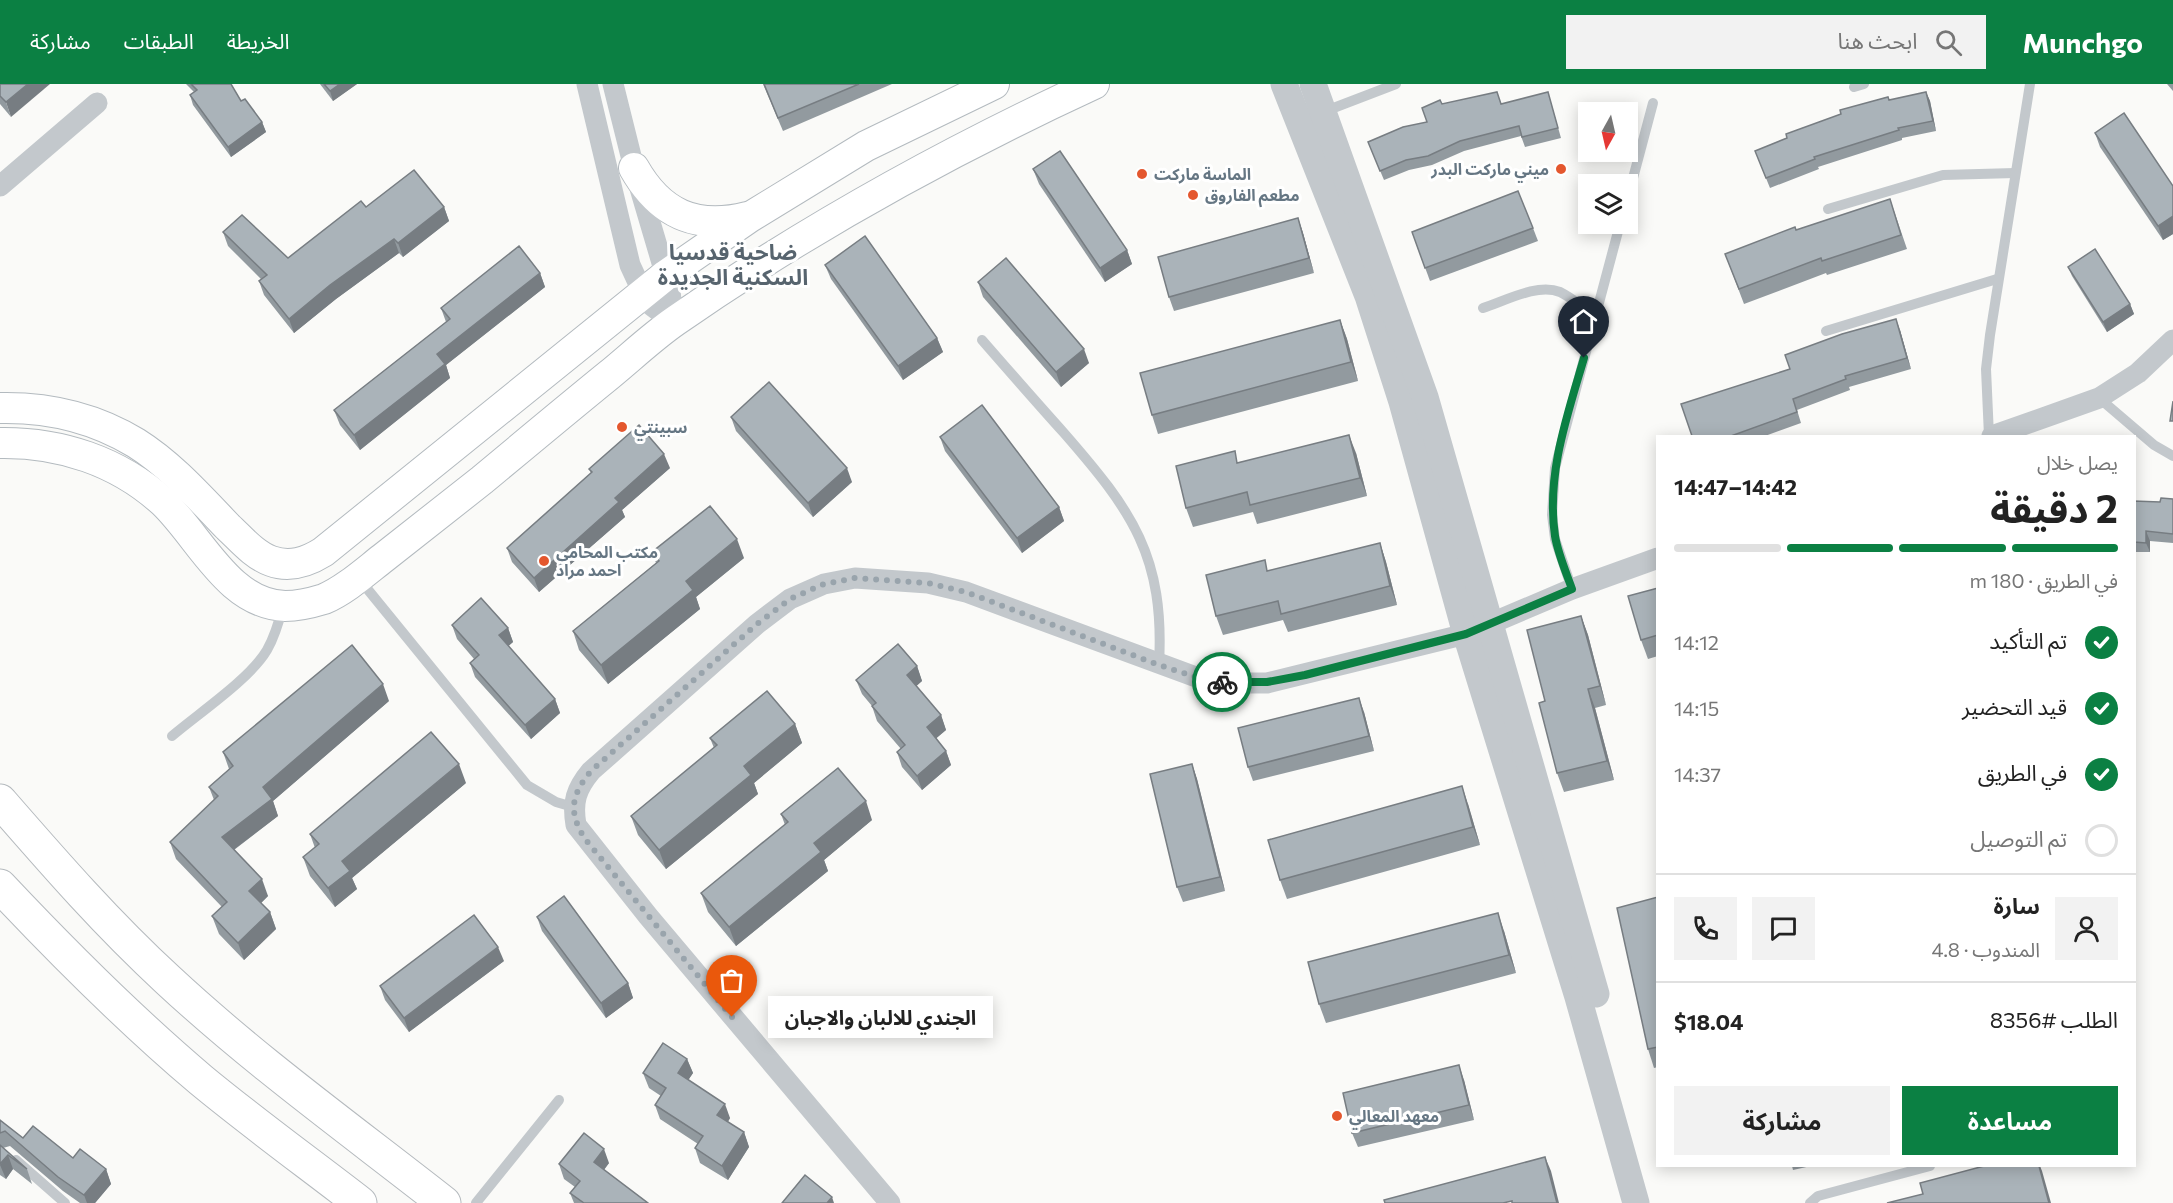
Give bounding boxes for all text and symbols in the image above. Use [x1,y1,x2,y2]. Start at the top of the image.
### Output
search box [1566,15,1986,69]
text: Munchgo [2022,25,2143,59]
icon: search [1932,26,1965,59]
text: ابحث هنا [1837,27,1917,54]
text: مشاركة [30,28,91,53]
text: الطبقات [124,28,194,53]
text: الخريطة [227,28,290,53]
north arrow [1578,102,1638,162]
map controls [1578,102,1638,234]
place label: ميني ماركت البدر [1430,159,1549,183]
marker: ميني ماركت البدر [1554,162,1568,176]
place label: الماسة ماركت [1154,164,1251,184]
marker: الماسة ماركت [1135,167,1149,181]
button: layers [1578,174,1638,234]
place label: مطعم الفاروق [1205,185,1299,208]
marker: مطعم الفاروق [1186,188,1200,202]
district label: ضاحية قدسيا السكنية الجديدة [658,238,808,290]
pin [1558,296,1609,358]
icon: home [1567,305,1600,338]
place label: سبينتي [634,417,687,441]
marker: سبينتي [615,420,629,434]
text: يصل خلال [2037,450,2118,474]
text: 14:42–14:47 [1674,473,1797,500]
text: 2 دقيقة [1990,483,2118,531]
place label: مكتب المحامي احمد مراد [556,542,658,580]
marker: مكتب المحامي احمد مراد [537,554,551,568]
text: في الطريق · 180 m [1969,568,2118,592]
icon: check [2085,626,2118,659]
text: تم التأكيد [1989,627,2067,654]
text: 14:12 [1674,630,1719,654]
courier [1192,652,1252,712]
icon: bike [1206,666,1239,699]
icon: check [2085,692,2118,725]
text: قيد التحضير [1962,693,2067,720]
text: 14:15 [1674,696,1719,720]
icon: check [2085,758,2118,791]
text: في الطريق [1978,759,2067,786]
text: 14:37 [1674,762,1721,786]
text: تم التوصيل [1970,825,2067,852]
text: سارة [1994,892,2040,919]
button: phone [1674,897,1737,960]
button: chat [1752,897,1815,960]
button: person [2055,897,2118,960]
text: المندوب · 4.8 [1931,937,2040,961]
pin [706,955,757,1017]
icon: bag [715,964,748,997]
callout: الجندي للالبان والاجبان [768,996,993,1038]
text: الجندي للالبان والاجبان [785,1005,976,1029]
text: الطلب #8356 [1990,1006,2118,1033]
text: $18.04 [1674,1008,1744,1035]
button: مشاركة [1674,1086,1890,1155]
button: مساعدة [1902,1086,2118,1155]
place label: معهد المعالي [1349,1106,1439,1130]
marker: معهد المعالي [1330,1109,1344,1123]

